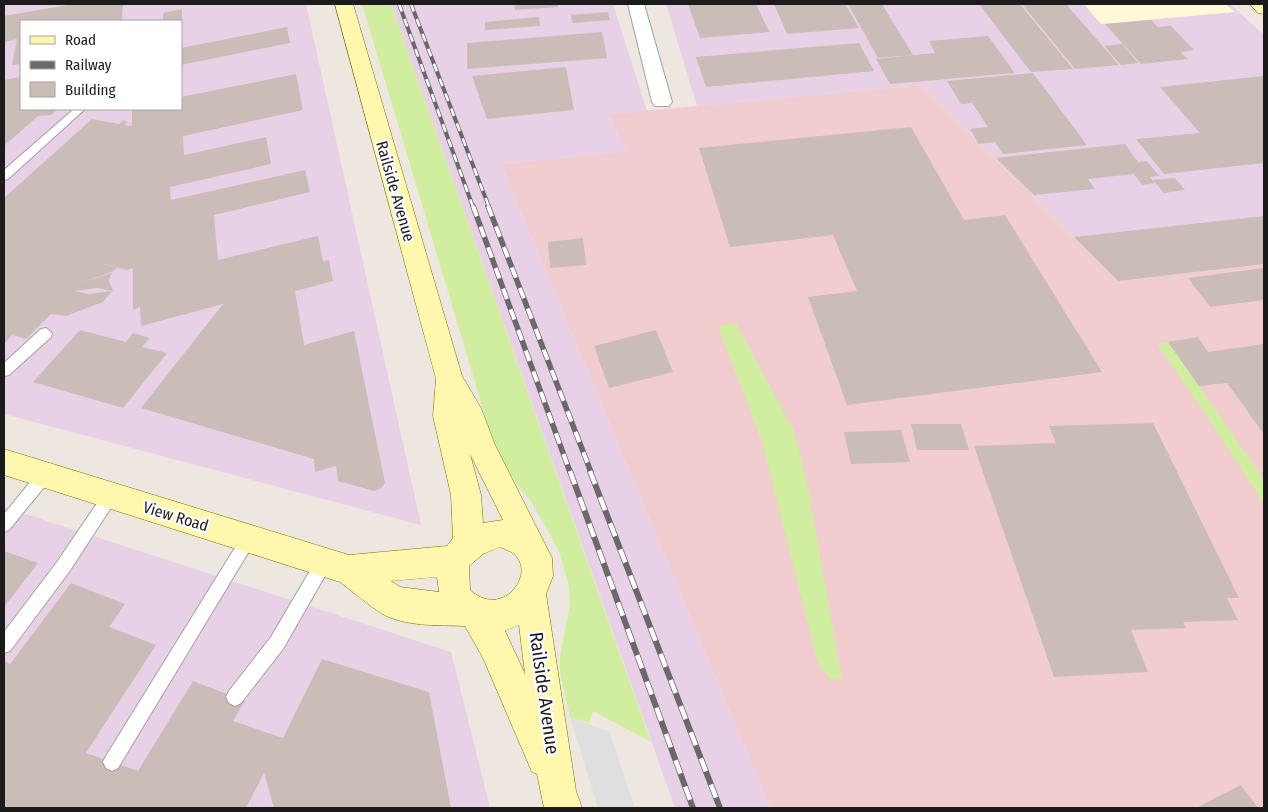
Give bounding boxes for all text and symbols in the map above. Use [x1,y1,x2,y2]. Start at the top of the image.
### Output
legend [20,20,182,110]
text: Road [65,31,96,49]
text: Railway [65,56,112,74]
text: Building [65,81,116,99]
street label: Railside Avenue [372,139,419,244]
street label: View Road [141,498,211,535]
street label: Railside Avenue [525,630,564,756]

